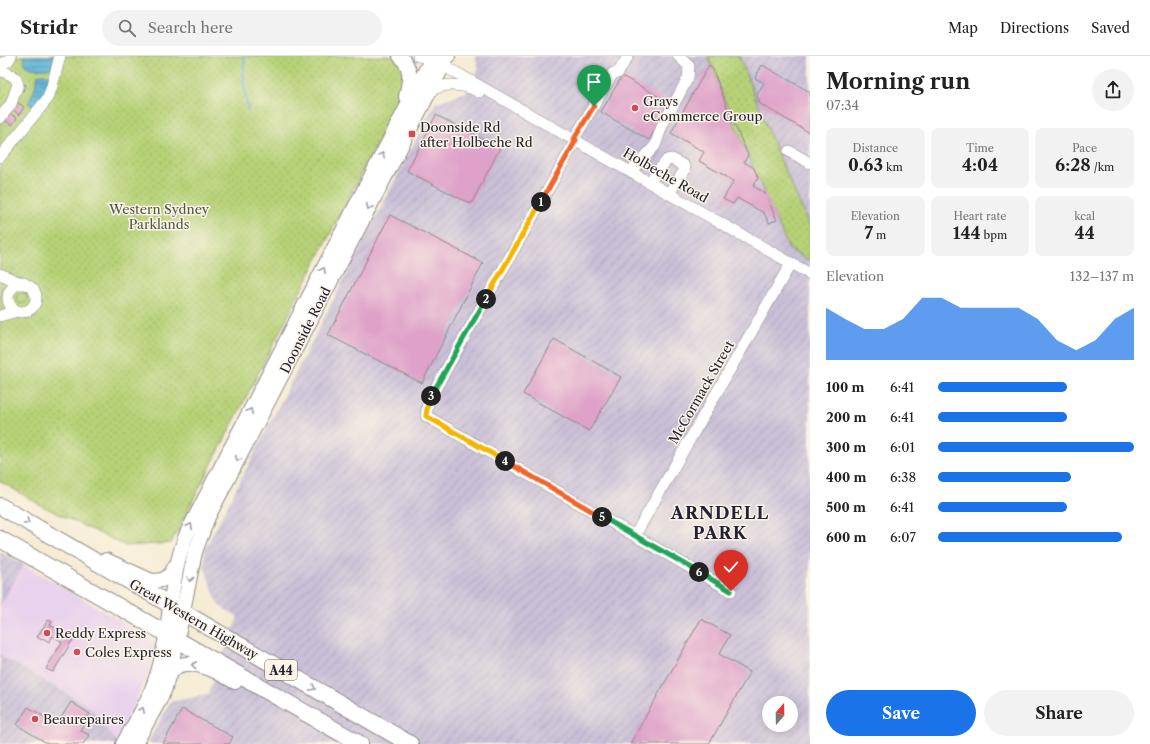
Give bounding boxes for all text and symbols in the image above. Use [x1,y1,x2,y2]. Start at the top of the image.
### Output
search box [102,10,382,46]
text: Stridr [20,16,78,39]
icon: search [116,17,138,39]
text: Search here [148,18,233,37]
text: Map [948,19,978,37]
text: Directions [1000,19,1069,37]
text: Saved [1091,19,1130,37]
pin [577,65,611,106]
text: Morning run [826,68,970,95]
button: share [1092,69,1134,111]
icon: arrive [583,71,605,93]
place label: Grays eCommerce Group [643,93,762,124]
text: 07:34 [826,97,859,113]
marker: Grays eCommerce Group [630,103,640,113]
place label: Doonside Rd after Holbeche Rd [420,119,533,150]
marker: Doonside Rd after Holbeche Rd [407,129,417,139]
text: Distance [853,141,898,155]
text: Time [966,141,994,155]
text: Pace [1072,141,1097,155]
street label: Holbeche Road [621,144,711,206]
one-way arrow [377,152,385,159]
text: 0.63 [848,155,883,175]
text: 4:04 [962,155,998,175]
text: 6:28 [1055,155,1091,175]
text: km [883,160,903,174]
text: /km [1091,160,1114,174]
pin: 1 [531,192,551,212]
text: 1 [539,195,543,209]
park label: Western Sydney Parklands [108,201,210,232]
one-way arrow [366,202,374,210]
text: Elevation [851,209,900,223]
text: Heart rate [953,209,1007,223]
text: kcal [1074,209,1095,223]
text: 7 [864,223,873,243]
text: 144 [953,223,981,243]
text: 44 [1075,223,1095,243]
text: m [873,228,886,242]
text: bpm [981,228,1007,242]
one-way arrow [318,267,325,275]
text: Elevation [826,268,884,284]
text: 132–137 m [1070,268,1134,284]
street label: Doonside Road [276,284,334,376]
pin: 2 [476,289,496,309]
text: 2 [483,292,489,306]
street label: McCormack Street [665,337,737,446]
text: 100 m [826,379,865,395]
text: 6:41 [890,379,914,395]
pin: 3 [421,386,441,406]
text: 3 [428,389,434,403]
one-way arrow [245,408,253,415]
text: 200 m [826,409,866,425]
text: 6:41 [890,409,914,425]
text: 300 m [826,439,866,455]
text: 6:01 [890,439,915,455]
pin: 4 [495,451,515,471]
text: 4 [502,454,508,468]
one-way arrow [235,455,243,462]
text: 400 m [826,469,866,485]
text: 6:38 [890,469,916,485]
text: 500 m [826,499,866,515]
text: 6:41 [890,499,914,515]
district label: ARNDELL PARK [670,503,769,543]
pin: 5 [592,507,612,527]
text: 5 [599,510,605,524]
one-way arrow [23,517,30,524]
one-way arrow [186,523,193,531]
text: 600 m [826,529,867,545]
text: 6:07 [890,529,916,545]
pin [714,550,748,591]
icon: check [720,556,742,578]
pin: 6 [689,562,709,582]
text: 6 [696,565,702,579]
street label: Great Western Highway [127,575,262,663]
one-way arrow [186,575,194,582]
place label: Reddy Express [55,625,147,641]
marker: Reddy Express [42,628,52,638]
place label: Coles Express [85,644,172,660]
marker: Coles Express [72,647,82,657]
road number: A44 [265,660,297,680]
one-way arrow [191,661,197,670]
one-way arrow [309,684,316,691]
button: Save [826,690,976,736]
button: Share [984,690,1134,736]
north arrow [762,696,798,732]
map controls [762,696,798,732]
one-way arrow [137,707,145,714]
place label: Beaurepaires [43,711,124,727]
marker: Beaurepaires [30,714,40,724]

